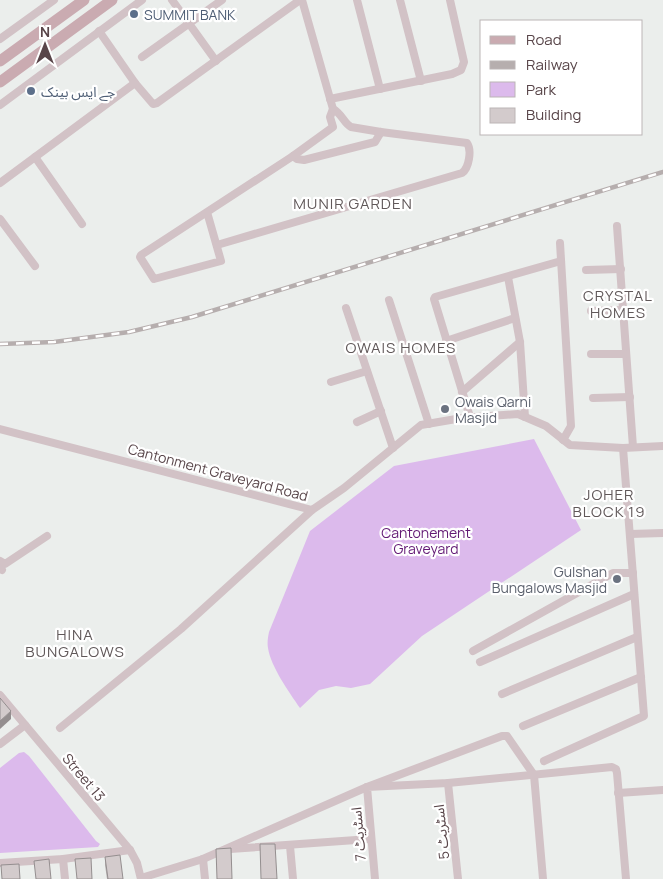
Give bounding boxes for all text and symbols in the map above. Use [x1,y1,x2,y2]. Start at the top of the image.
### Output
place label: SUMMIT BANK [144,5,236,24]
marker: SUMMIT BANK [128,8,140,20]
north arrow [20,20,70,70]
legend [480,20,643,135]
text: N [40,22,50,41]
text: Road [526,29,562,50]
text: Railway [526,54,578,75]
text: Park [526,79,556,100]
place label: جے ایس بینک [41,82,115,101]
marker: جے ایس بینک [25,85,37,97]
text: Building [526,104,581,125]
district label: MUNIR GARDEN [293,193,413,214]
district label: CRYSTAL HOMES [583,285,653,323]
district label: OWAIS HOMES [346,337,456,358]
place label: Owais Qarni Masjid [455,392,531,427]
marker: Owais Qarni Masjid [439,403,451,415]
street label: Cantonment Graveyard Road [126,439,310,505]
district label: JOHER BLOCK 19 [573,484,645,522]
park label: Cantonement Graveyard [381,523,471,558]
place label: Gulshan Bungalows Masjid [492,562,607,597]
marker: Gulshan Bungalows Masjid [611,573,623,585]
district label: HINA BUNGALOWS [25,624,125,662]
street label: Street 13 [58,749,110,805]
street label: اسٹریٹ 5 [429,804,453,860]
street label: اسٹریٹ 7 [346,806,370,862]

